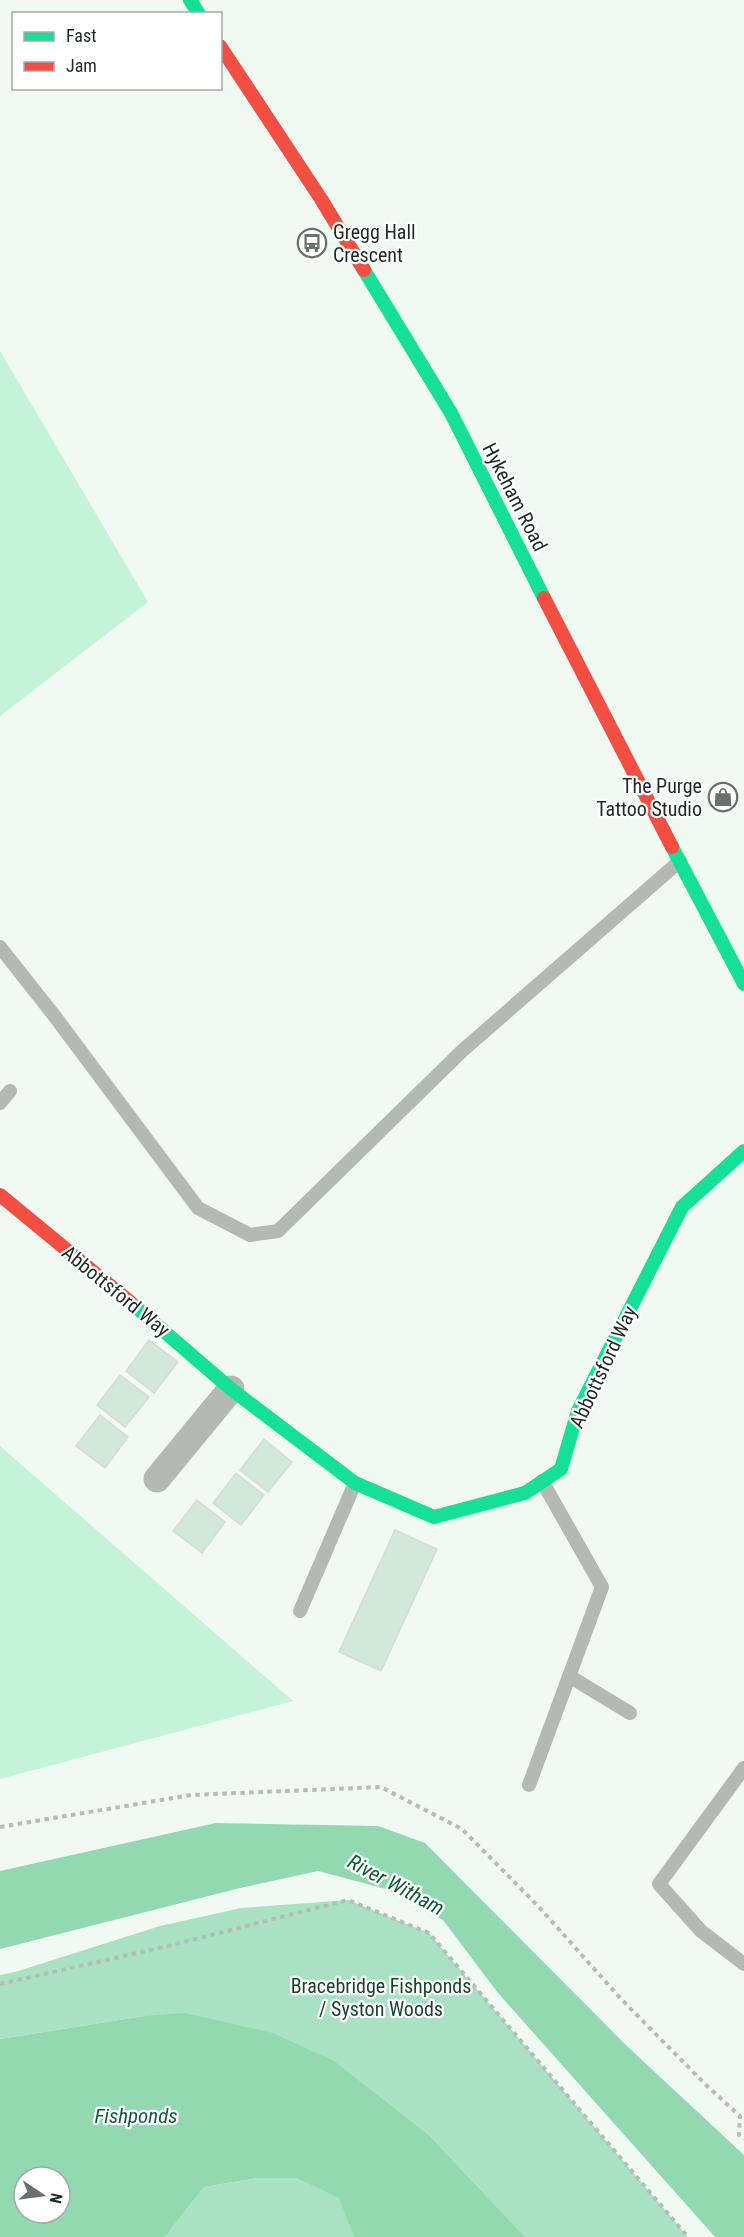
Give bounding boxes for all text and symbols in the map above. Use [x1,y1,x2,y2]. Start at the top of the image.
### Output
legend [12,12,222,90]
text: Fast [66,25,97,46]
text: Jam [66,55,97,76]
place label: Gregg Hall Crescent [333,220,416,267]
bus stop icon: Gregg Hall Crescent [296,227,328,259]
street label: Hykeham Road [478,439,552,555]
place label: The Purge Tattoo Studio [596,774,702,821]
shop icon: The Purge Tattoo Studio [707,781,739,813]
street label: Abbottsford Way [57,1240,175,1342]
street label: Abbottsford Way [564,1302,642,1432]
water label: River Witham [344,1850,448,1920]
park label: Bracebridge Fishponds / Syston Woods [291,1974,471,2021]
water label: Fishponds [94,2104,178,2128]
north arrow [12,2165,72,2225]
text: N [46,2191,66,2205]

